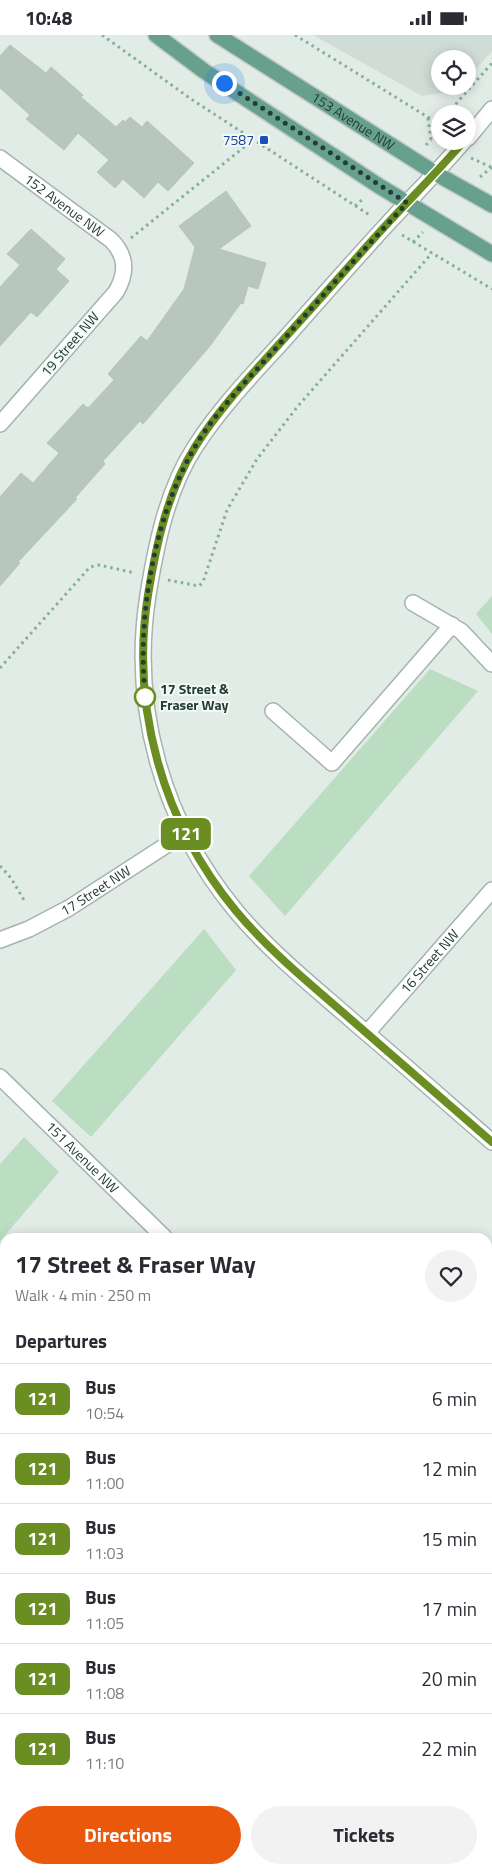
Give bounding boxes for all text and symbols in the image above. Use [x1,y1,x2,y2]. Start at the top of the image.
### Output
text: 10:48 [25,3,72,32]
map controls [431,50,476,150]
button: locate [431,50,476,95]
your location [212,71,237,96]
street label: 153 Avenue NW [307,86,399,155]
button: layers [431,105,476,150]
place label: 7587 [223,129,254,150]
marker: 7587 [258,134,270,146]
street label: 152 Avenue NW [20,168,109,242]
street label: 19 Street NW [36,307,104,381]
place label: 17 Street & Fraser Way [160,678,229,715]
marker: 17 Street & Fraser Way [134,686,156,708]
line badge: 121 [157,818,215,850]
text: 121 [171,820,201,847]
street label: 17 Street NW [57,860,135,921]
street label: 16 Street NW [395,924,463,998]
street label: 151 Avenue NW [41,1116,124,1198]
text: 17 Street & Fraser Way [15,1246,256,1282]
button: heart [425,1250,477,1302]
text: Walk · 4 min · 250 m [15,1283,151,1307]
text: Departures [15,1326,107,1355]
text: Bus [85,1372,116,1401]
text: 6 min [432,1384,477,1413]
text: 121 [27,1385,58,1412]
text: 10:54 [85,1401,124,1425]
text: Bus [85,1442,116,1471]
text: 12 min [421,1454,477,1483]
text: 121 [27,1455,58,1482]
text: 11:00 [85,1471,124,1495]
text: Bus [85,1512,116,1541]
text: 15 min [421,1524,477,1553]
text: 121 [27,1525,58,1552]
text: 11:03 [85,1541,124,1565]
text: Bus [85,1582,116,1611]
text: 17 min [421,1594,477,1623]
text: 121 [27,1595,58,1622]
text: 11:05 [85,1611,124,1635]
text: Bus [85,1652,116,1681]
text: 20 min [421,1664,477,1693]
text: 121 [27,1665,58,1692]
text: 11:08 [85,1681,124,1705]
text: Bus [85,1722,116,1751]
text: 22 min [421,1734,477,1763]
text: 121 [27,1735,58,1762]
text: 11:10 [85,1751,124,1775]
button: Directions [15,1806,241,1864]
button: Tickets [251,1806,477,1864]

